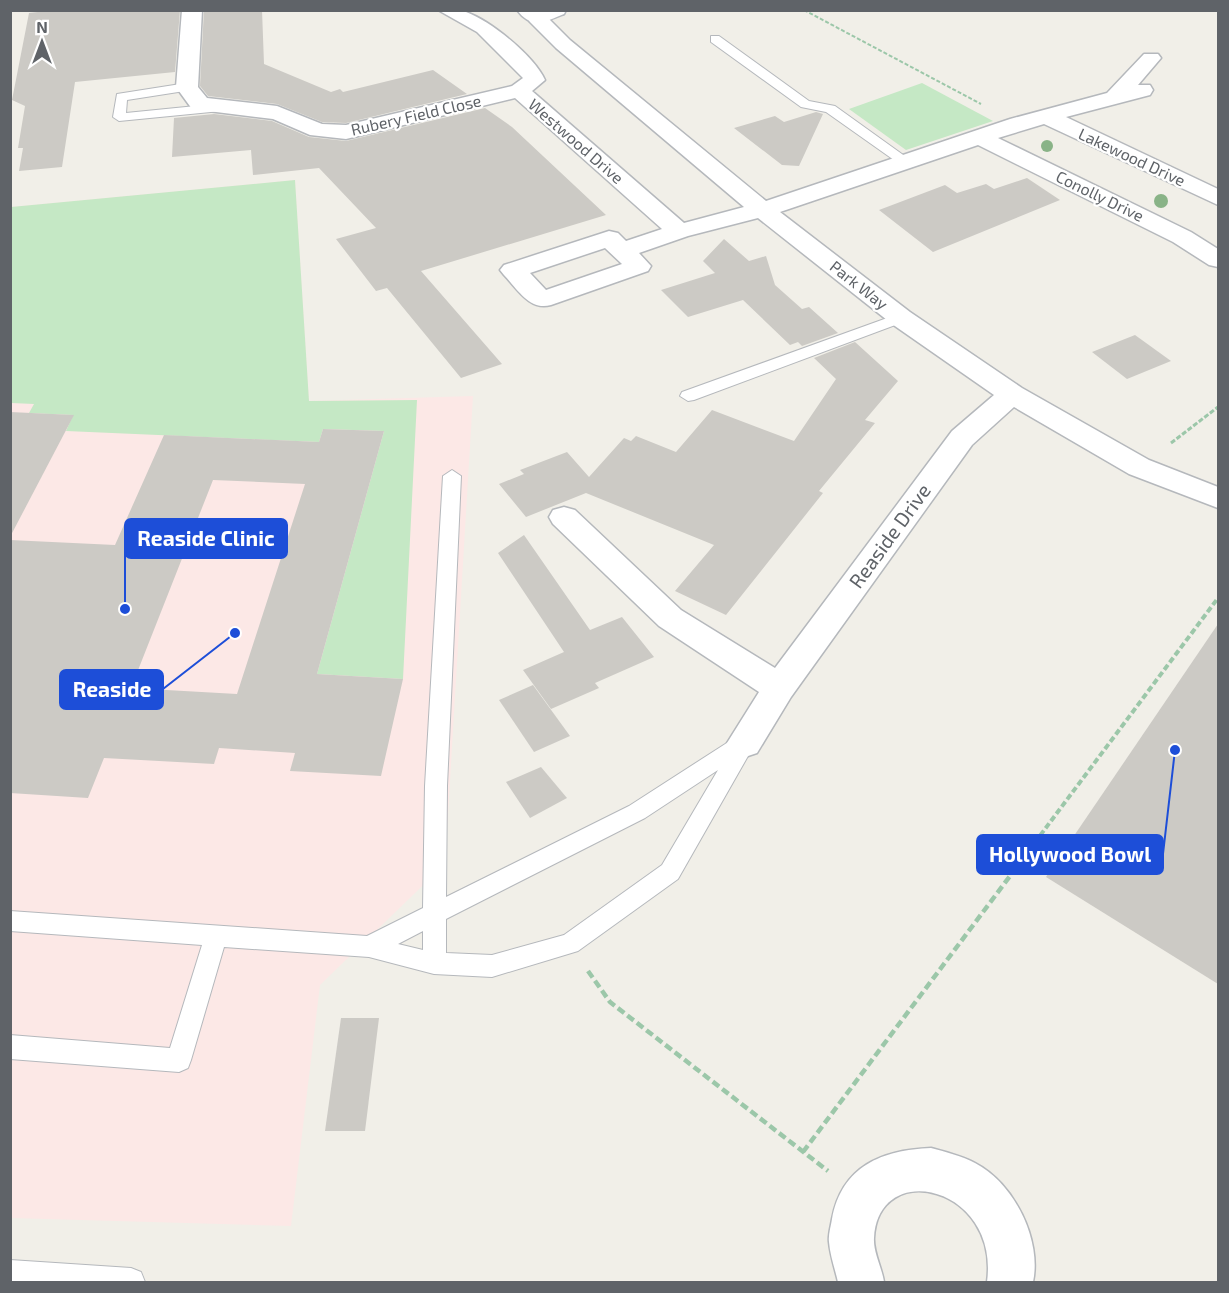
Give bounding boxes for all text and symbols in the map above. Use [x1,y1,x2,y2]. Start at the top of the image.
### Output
north arrow [12,12,72,72]
text: N [36,17,48,36]
street label: Rubery Field Close [349,90,483,139]
street label: Westwood Drive [525,94,628,187]
street label: Lakewood Drive [1076,124,1189,190]
street label: Conolly Drive [1053,166,1147,225]
street label: Park Way [827,256,892,313]
street label: Reaside Drive [843,479,935,592]
callout: Reaside Clinic [125,519,287,558]
text: Reaside Clinic [137,525,275,550]
callout: Reaside [60,670,163,709]
text: Reaside [73,676,151,701]
callout: Hollywood Bowl [977,835,1163,874]
text: Hollywood Bowl [989,841,1151,867]

